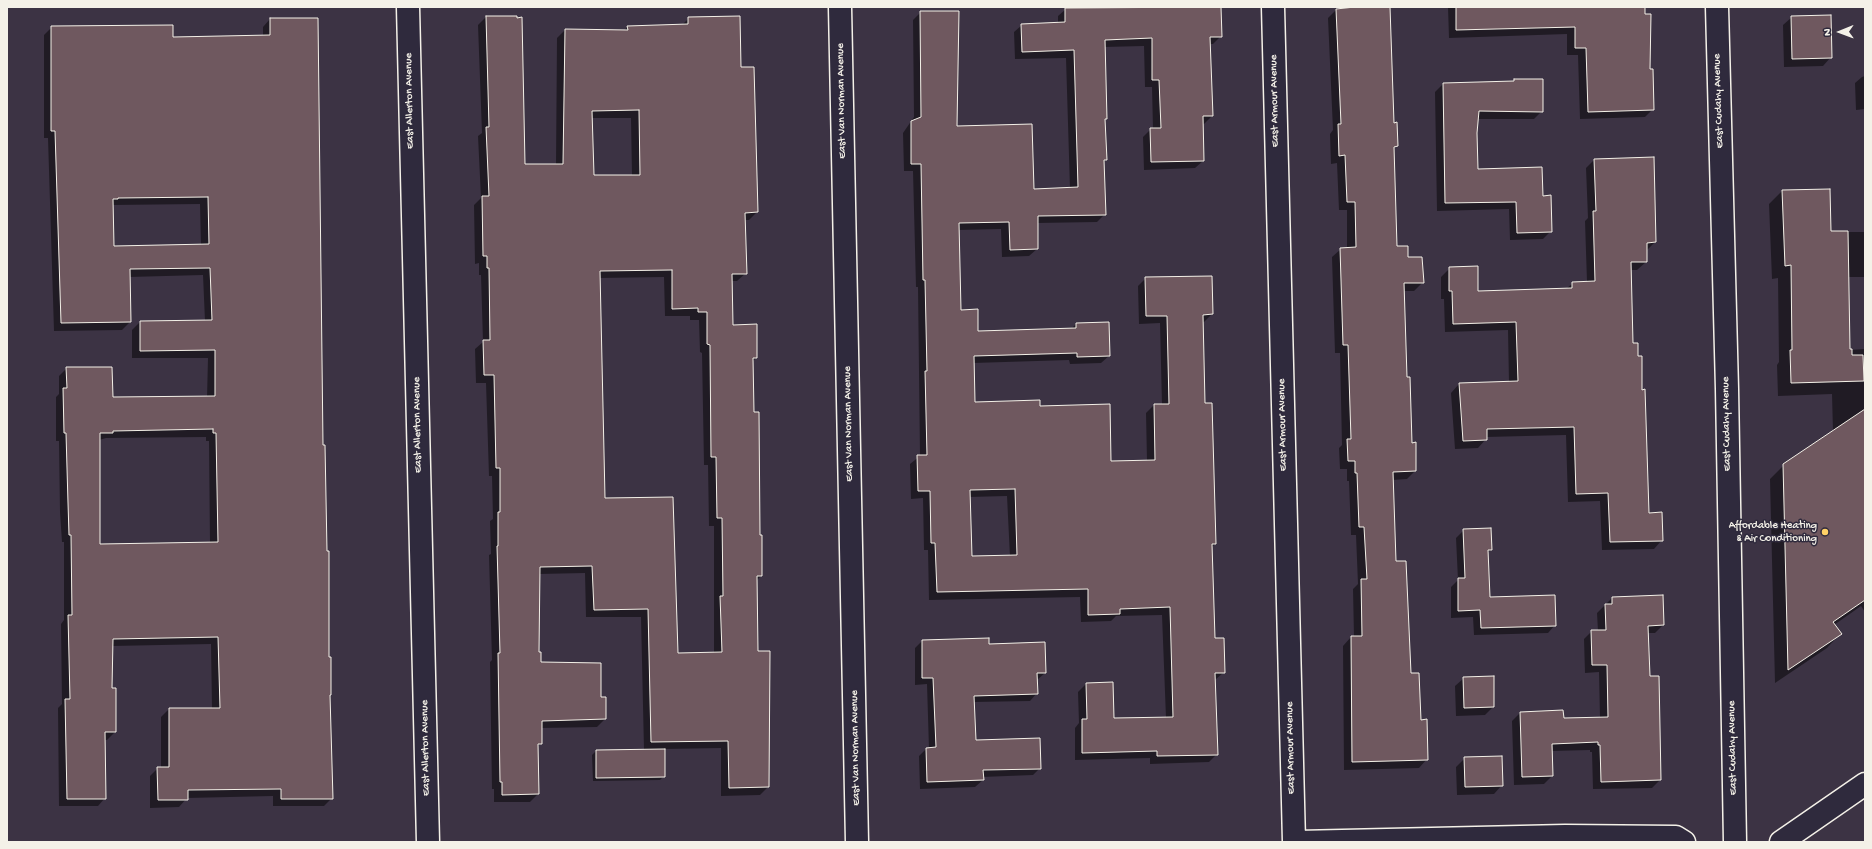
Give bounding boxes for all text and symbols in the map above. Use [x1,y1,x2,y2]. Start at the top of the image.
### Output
north arrow [1820,12,1860,52]
text: N [1822,29,1834,36]
street label: East Van Norman Avenue [834,43,850,159]
street label: East Allerton Avenue [403,53,417,149]
street label: East Cudahy Avenue [1711,53,1727,149]
street label: East Armour Avenue [1268,55,1282,147]
street label: East Van Norman Avenue [841,366,857,482]
street label: East Cudahy Avenue [1720,376,1734,472]
street label: East Allerton Avenue [411,377,425,473]
street label: East Armour Avenue [1276,379,1290,471]
place label: Affordable Heating & Air Conditioning [1729,519,1817,545]
marker: Affordable Heating & Air Conditioning [1820,527,1830,537]
street label: East Van Norman Avenue [848,690,864,806]
street label: East Allerton Avenue [419,700,433,796]
street label: East Cudahy Avenue [1726,700,1740,796]
street label: East Armour Avenue [1284,702,1298,794]

